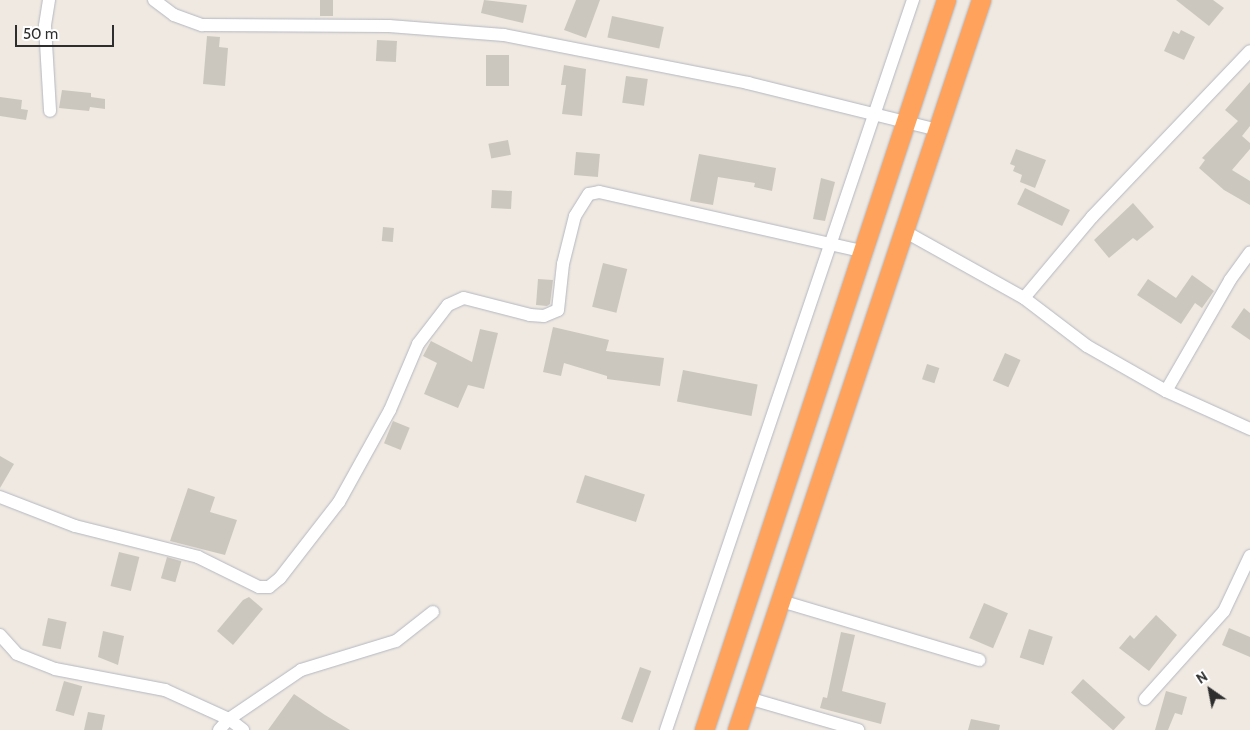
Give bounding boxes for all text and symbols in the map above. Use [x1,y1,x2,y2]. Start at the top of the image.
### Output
scale bar [18,15,116,47]
text: 50 m [23,25,58,43]
north arrow [1185,665,1235,715]
text: N [1193,667,1211,688]

